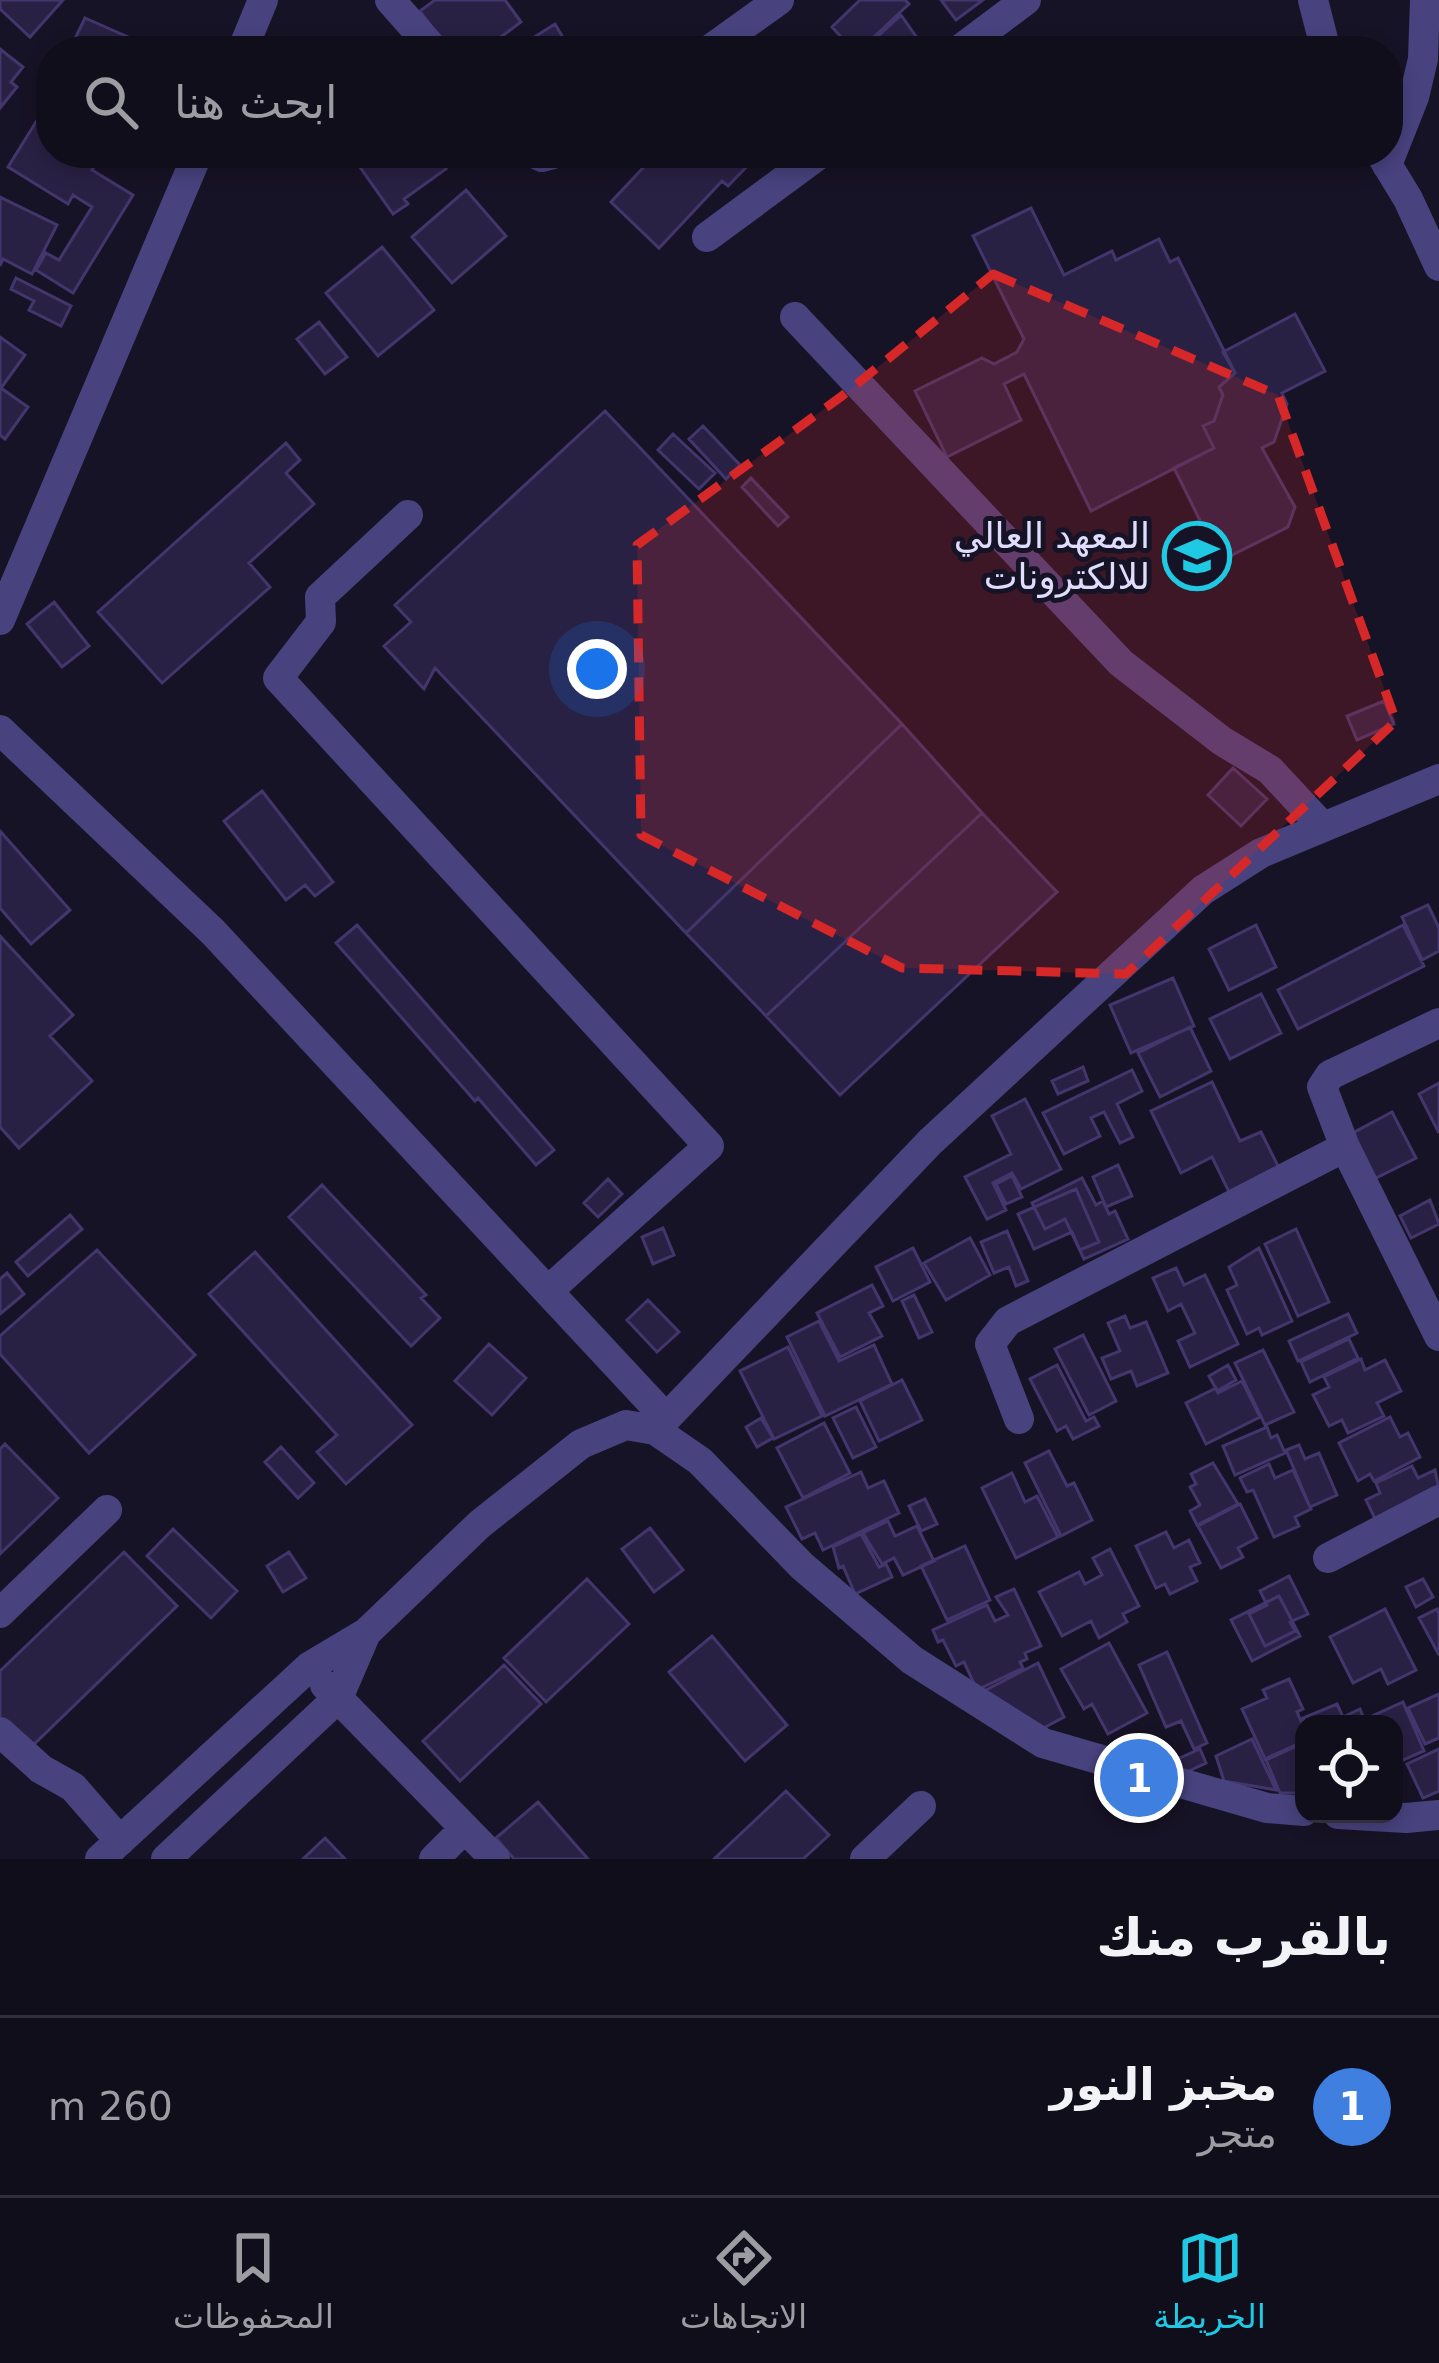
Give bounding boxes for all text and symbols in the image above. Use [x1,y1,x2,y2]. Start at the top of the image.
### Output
search box [36,36,1403,168]
icon: search [78,69,144,135]
text: ابحث هنا [174,76,338,129]
place label: المعهد العالي للالكترونات [954,515,1150,598]
school or university icon: المعهد العالي للالكترونات [1162,521,1232,591]
your location [567,639,627,699]
map controls [1295,1715,1403,1823]
button: locate [1295,1715,1403,1823]
pin: 1 [1100,1733,1178,1823]
text: بالقرب منك [1096,1908,1391,1967]
text: مخبز النور [1050,2058,1277,2111]
text: 260 m [48,2084,173,2129]
text: 1 [1338,2084,1366,2129]
text: متجر [1198,2111,1277,2156]
tab: المحفوظات [173,2225,334,2336]
tab: الاتجاهات [680,2225,807,2336]
tab: الخريطة [1153,2225,1266,2336]

